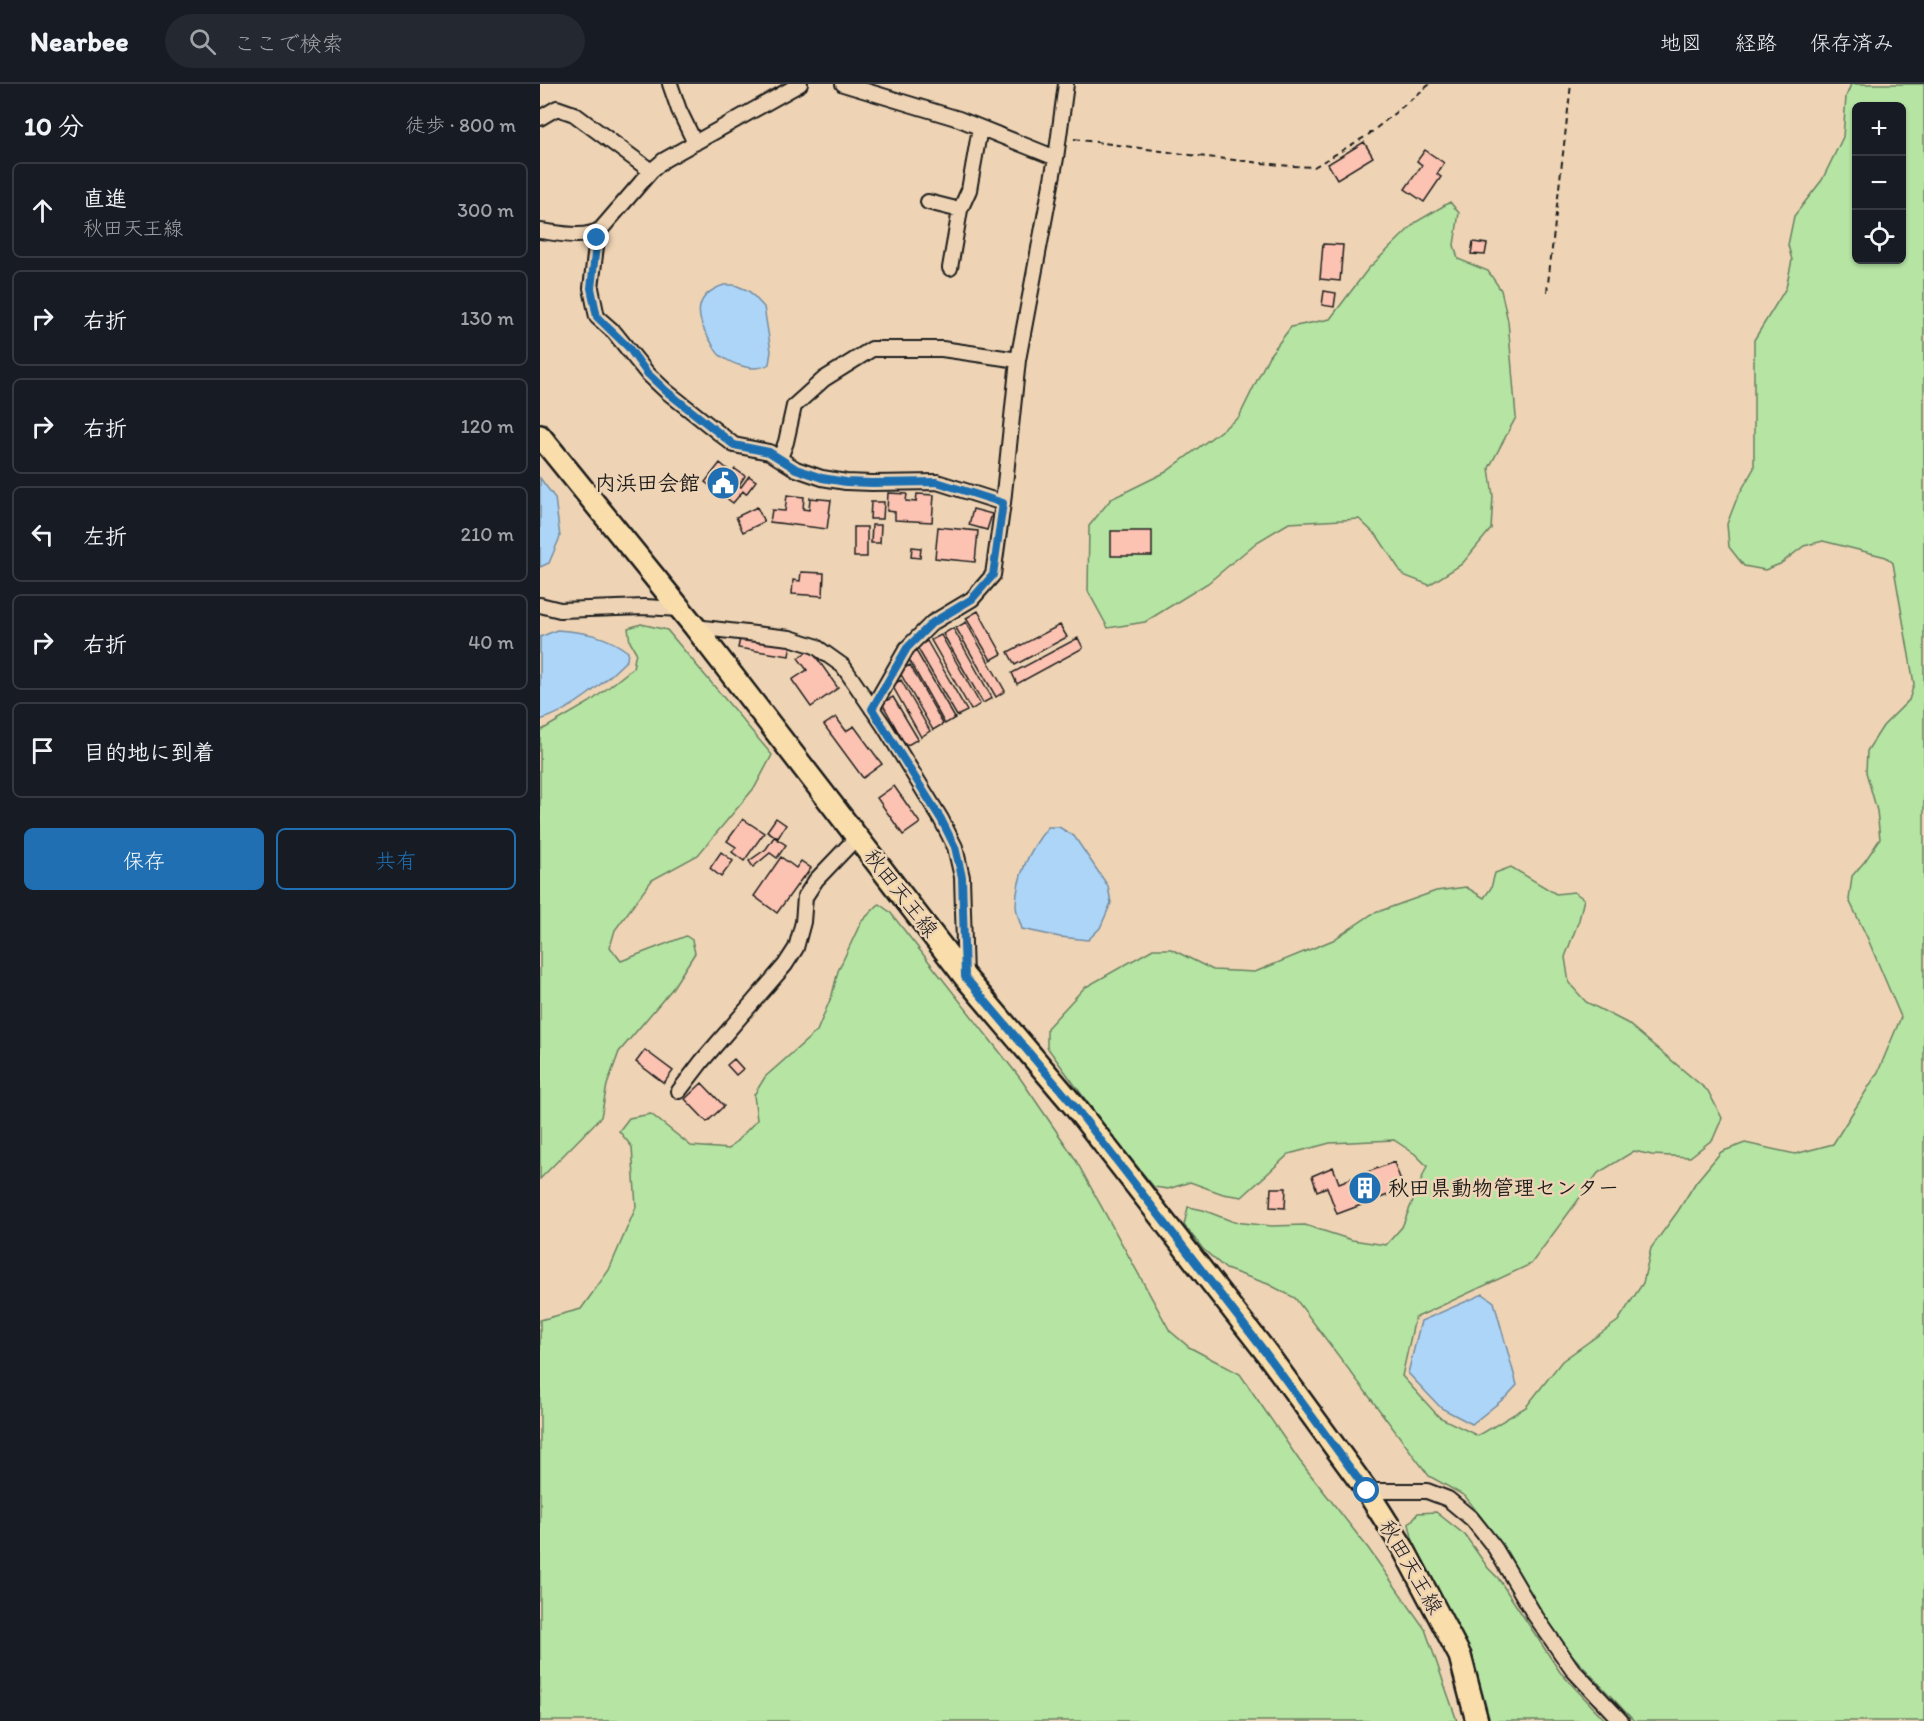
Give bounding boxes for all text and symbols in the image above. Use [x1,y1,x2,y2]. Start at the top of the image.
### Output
search box [165,14,585,68]
text: Nearbee [30,24,129,58]
icon: search [186,25,219,58]
text: ここで検索 [234,30,344,57]
text: 地図 [1660,30,1702,55]
text: 経路 [1735,30,1777,55]
text: 保存済み [1810,30,1894,55]
map controls [1852,102,1906,264]
button: + [1852,102,1906,156]
text: 10 分 [24,110,84,142]
text: 徒歩 · 800 m [405,113,516,137]
button: − [1852,156,1906,210]
text: 直進 [83,185,127,212]
icon: ahead [26,194,59,227]
text: 300 m [457,198,514,222]
button: locate [1852,210,1906,264]
text: 秋田天王線 [83,216,183,240]
route end [583,224,609,250]
icon: right [26,302,59,335]
text: 130 m [460,306,514,330]
text: 右折 [83,307,127,334]
icon: right [26,410,59,443]
text: 120 m [461,414,514,438]
text: 右折 [83,415,127,442]
public building icon: 内浜田会館 [705,465,741,501]
place label: 内浜田会館 [595,470,700,495]
icon: left [26,518,59,551]
text: 210 m [461,522,514,546]
text: 左折 [83,523,127,550]
icon: right [26,626,59,659]
text: 40 m [468,630,514,654]
text: 右折 [83,631,127,658]
icon: arrive [26,734,59,767]
text: 目的地に到着 [83,739,215,766]
button: 保存 [24,828,264,890]
button: 共有 [276,828,516,890]
street label: 秋田天王線 [859,844,944,942]
building icon: 秋田県動物管理センター [1347,1170,1383,1206]
place label: 秋田県動物管理センター [1388,1175,1619,1200]
route start [1353,1477,1379,1503]
street label: 秋田天王線 [1374,1515,1449,1618]

